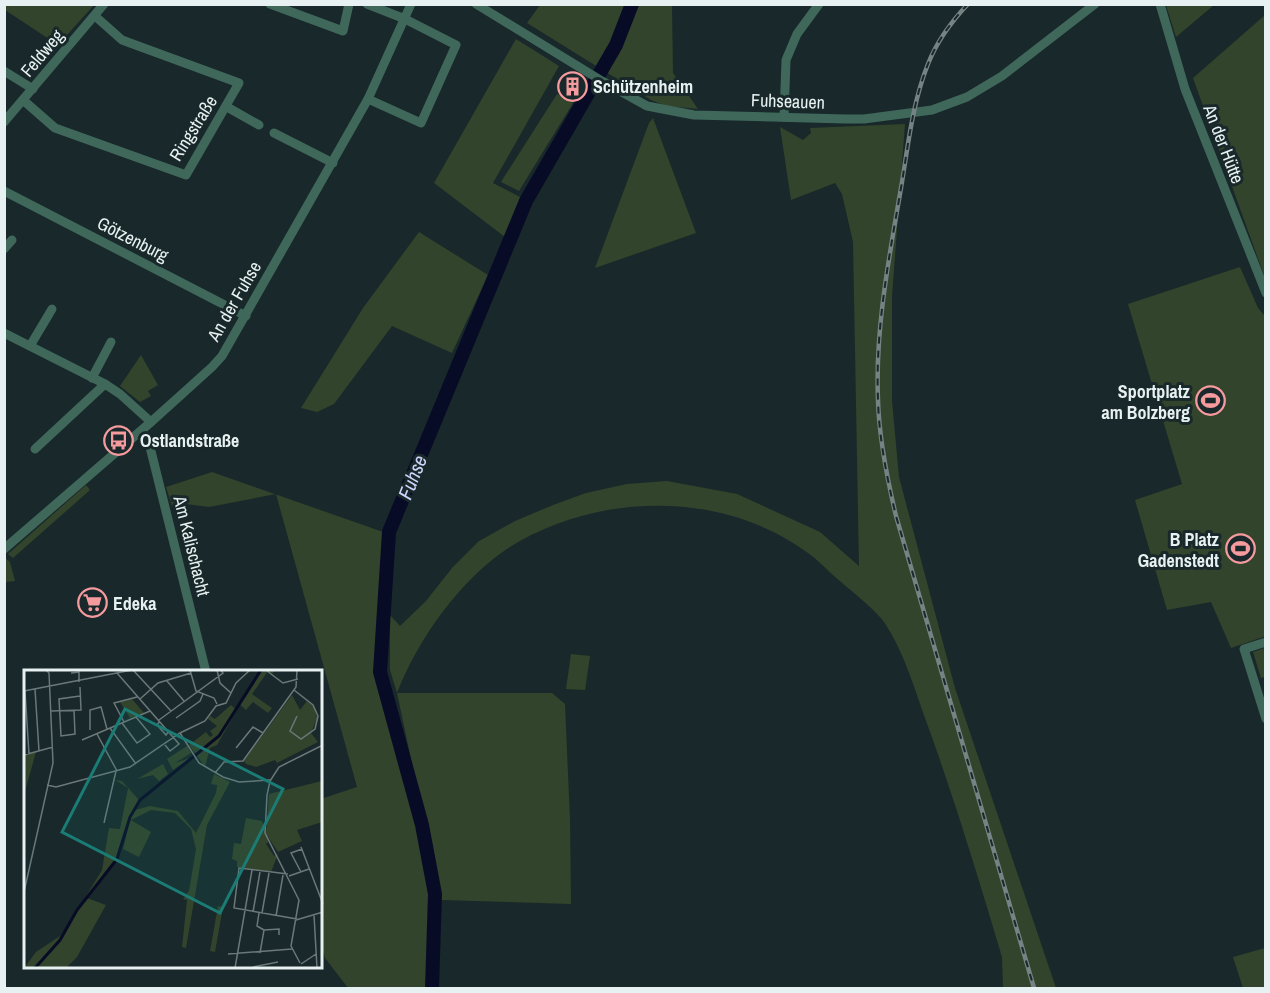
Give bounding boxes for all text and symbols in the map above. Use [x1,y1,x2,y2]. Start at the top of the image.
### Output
street label: Feldweg [15,23,70,82]
building icon: Schützenheim [556,70,588,102]
place label: Schützenheim [593,74,693,99]
street label: Fuhseauen [751,87,825,115]
street label: Ringstraße [163,90,223,166]
street label: An der Hütte [1197,100,1251,187]
street label: Götzenburg [93,210,174,268]
street label: An der Fuhse [201,256,267,346]
place label: Sportplatz am Bolzberg [1101,379,1191,425]
sports icon: Sportplatz am Bolzberg [1195,385,1227,417]
bus stop icon: Ostlandstraße [103,424,135,456]
place label: Ostlandstraße [140,428,239,453]
water label: Fuhse [391,451,433,503]
street label: Am Kalischacht [167,492,217,599]
place label: B Platz Gadenstedt [1138,527,1220,573]
sports icon: B Platz Gadenstedt [1224,533,1256,565]
supermarket icon: Edeka [76,587,108,619]
place label: Edeka [113,591,157,616]
inset map [24,670,322,969]

